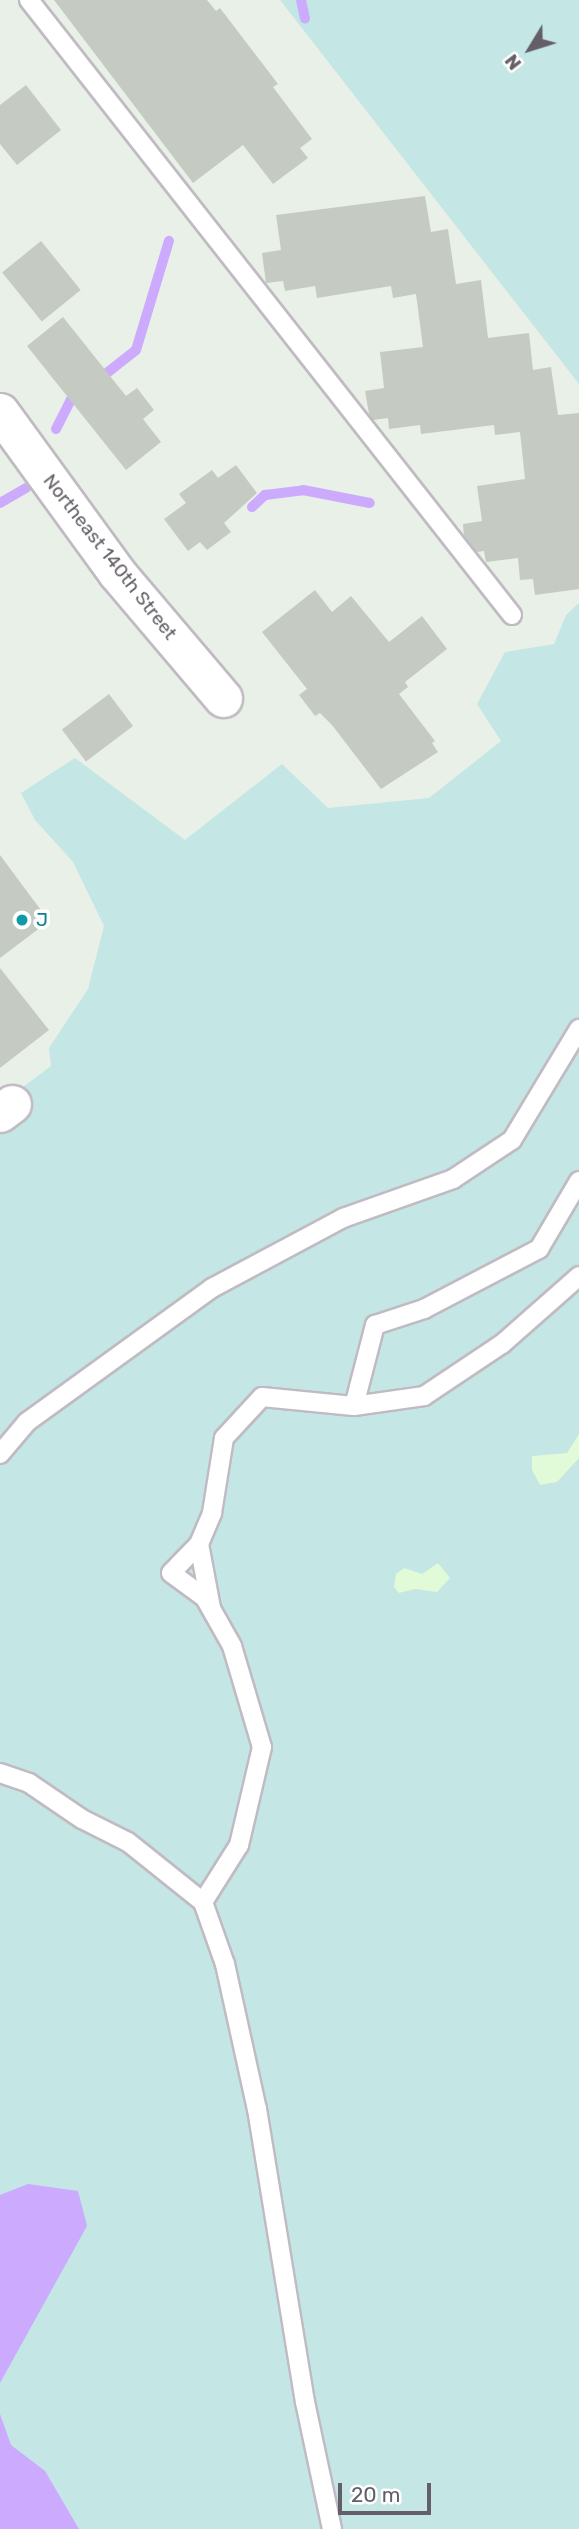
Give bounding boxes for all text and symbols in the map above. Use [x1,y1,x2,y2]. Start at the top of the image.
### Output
north arrow [495,14,565,84]
text: N [500,50,526,75]
street label: Northeast 140th Street [38,470,182,644]
place label: J [36,909,48,931]
marker: J [14,912,30,928]
scale bar [341,2470,434,2514]
text: 20 m [351,2482,400,2507]

